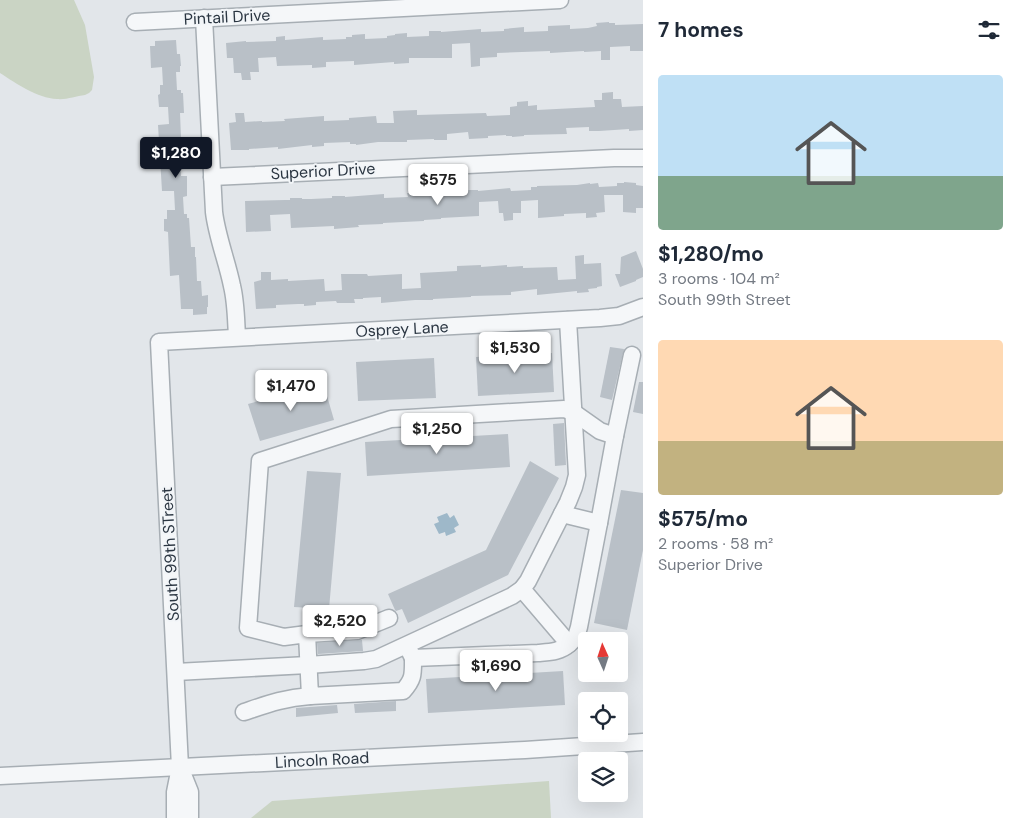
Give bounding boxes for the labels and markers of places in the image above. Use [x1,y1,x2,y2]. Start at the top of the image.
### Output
pin: $1,280 [135,136,217,179]
pin: $575 [408,164,468,206]
pin: $1,530 [474,332,556,374]
pin: $1,470 [250,370,332,412]
pin: $1,250 [396,412,478,455]
pin: $2,520 [299,604,381,647]
pin: $1,690 [455,650,537,692]

